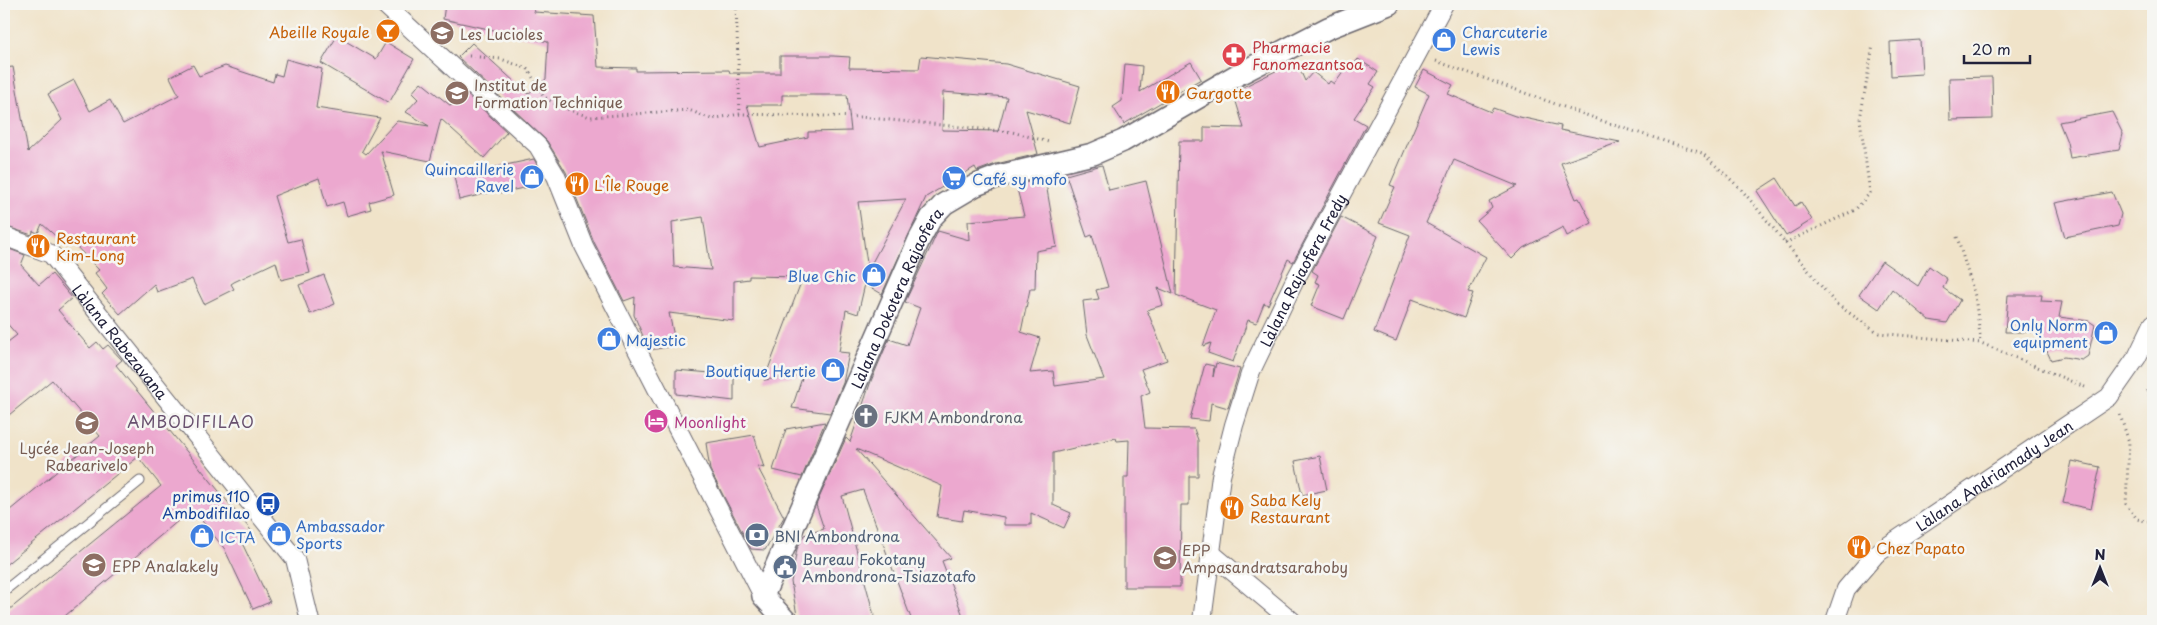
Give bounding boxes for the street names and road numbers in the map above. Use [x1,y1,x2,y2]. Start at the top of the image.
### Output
street label: Làlana Rajaofera Fredy [1253,189,1351,350]
street label: Làlana Dokotera Rajaofera [844,201,948,392]
street label: Làlana Rabezavana [68,279,174,404]
street label: Làlana Andriamady Jean [1910,413,2077,536]

